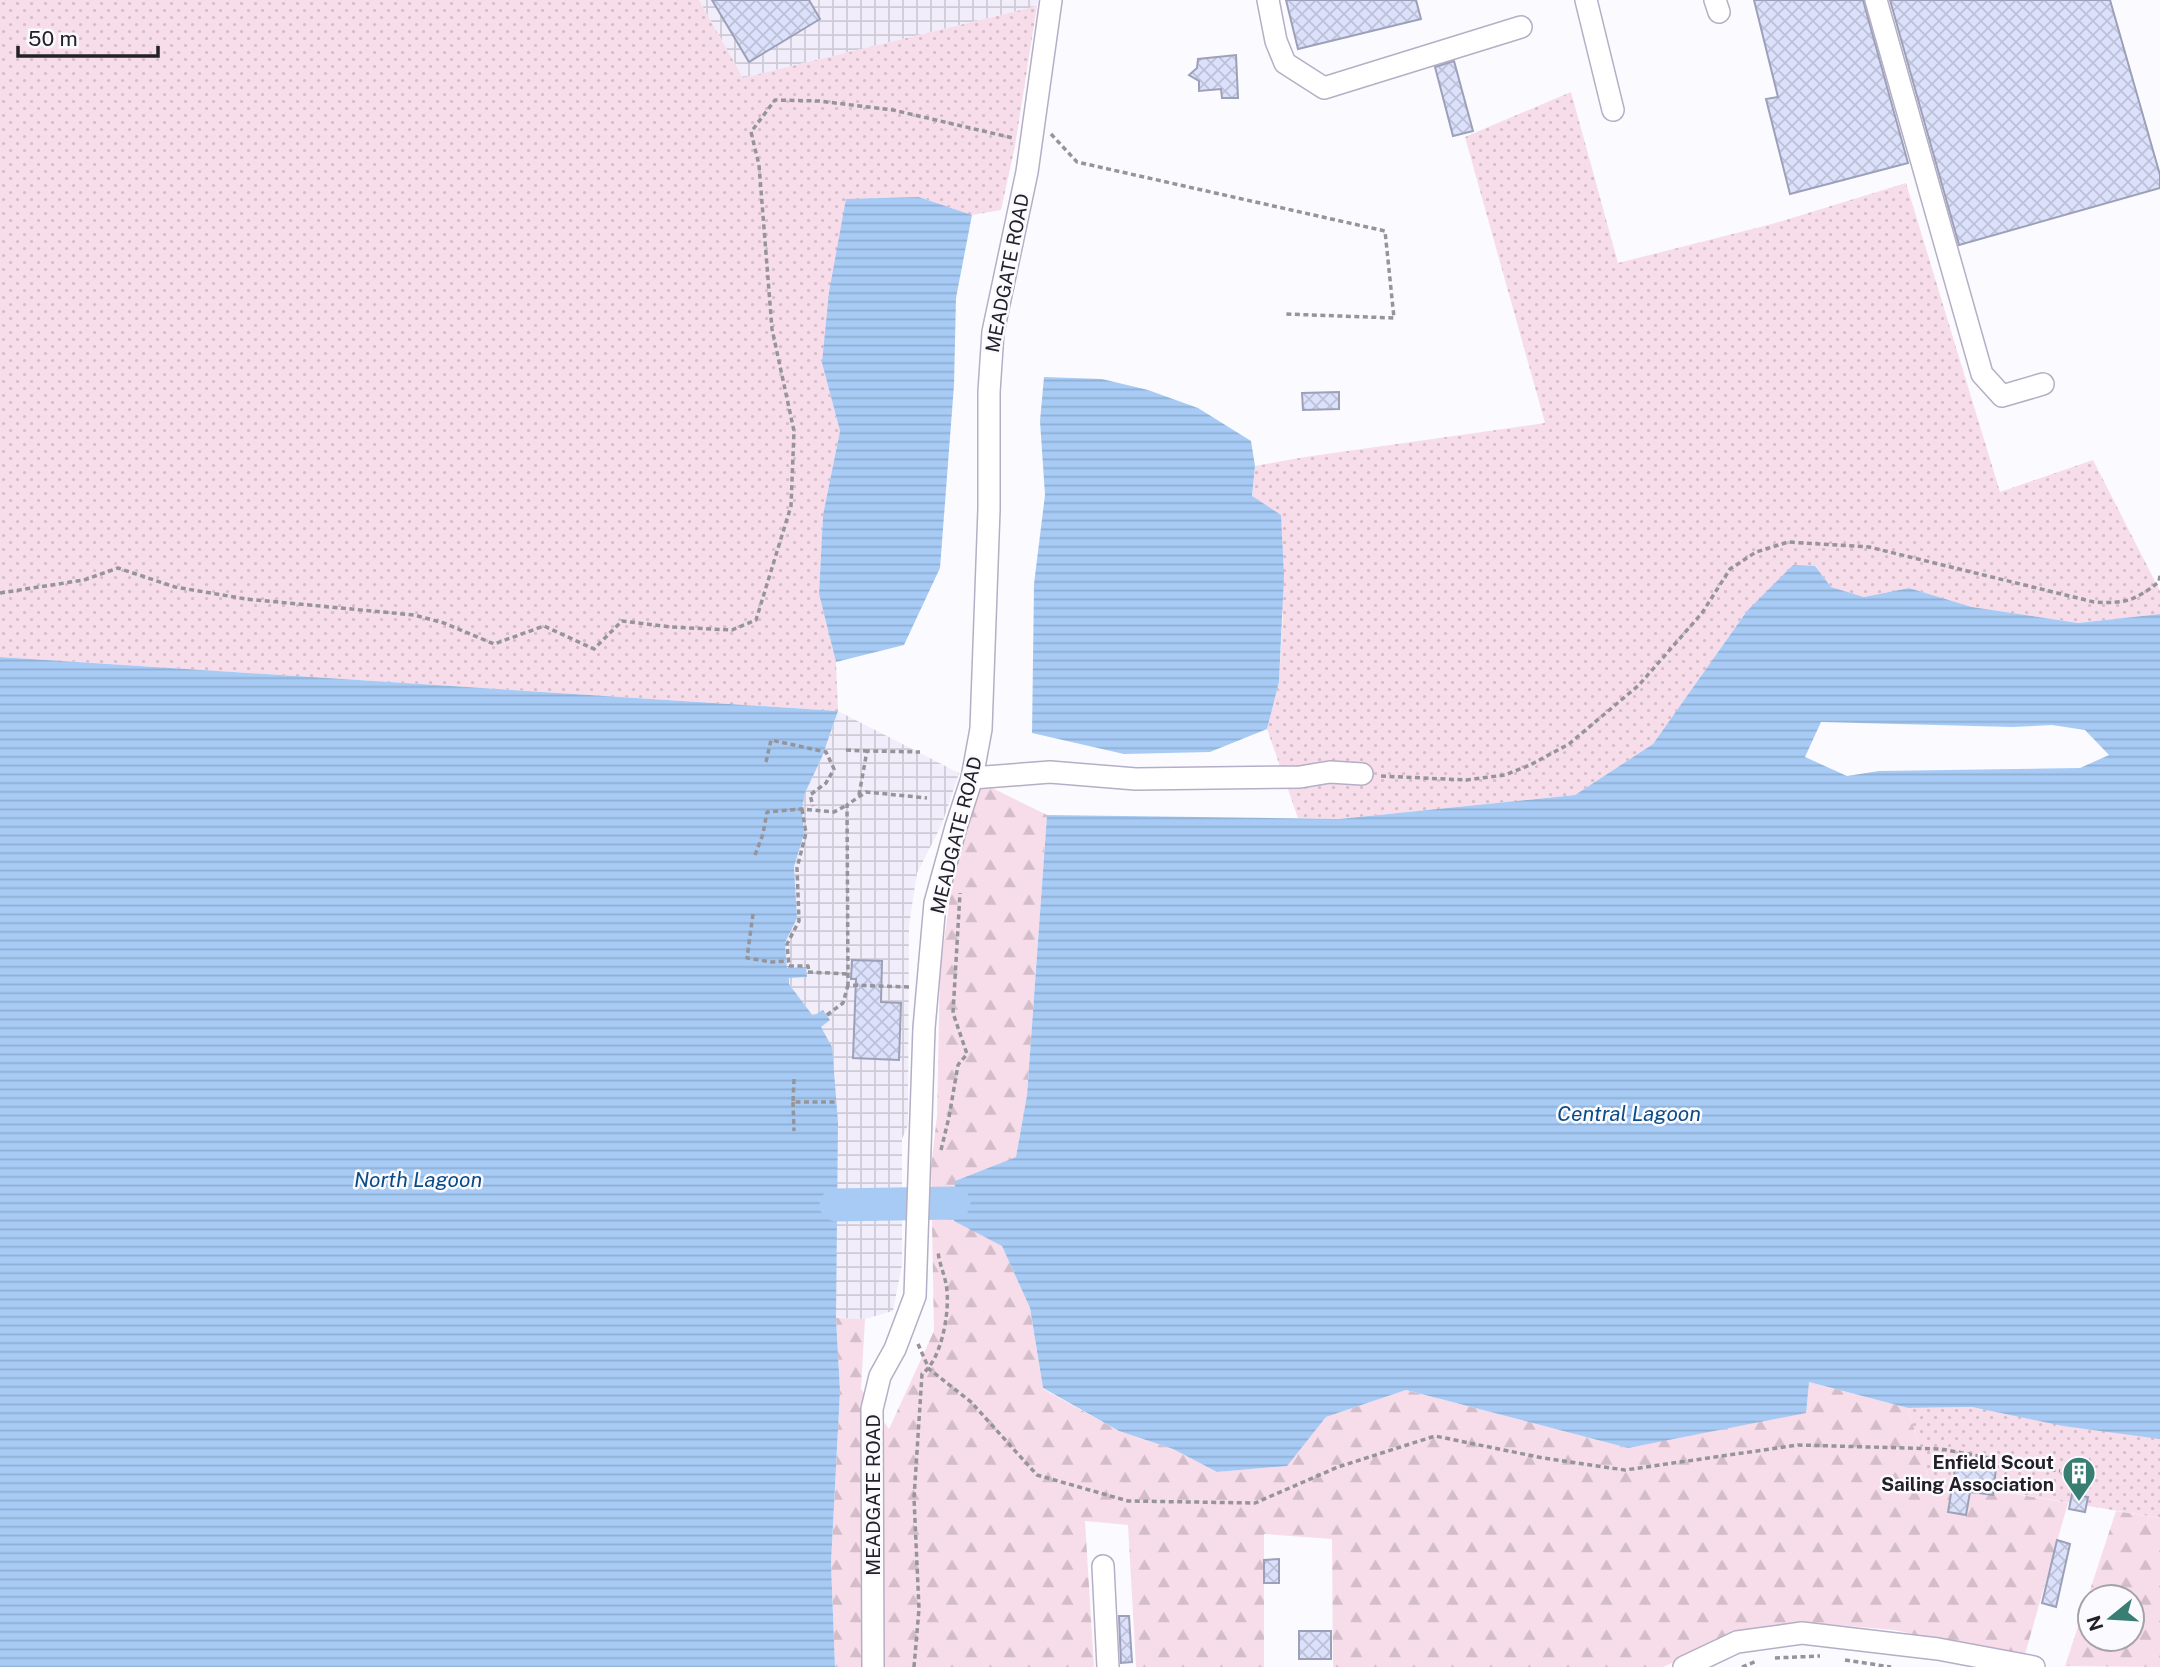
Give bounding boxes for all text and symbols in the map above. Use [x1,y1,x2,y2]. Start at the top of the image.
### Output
scale bar [18,14,158,58]
text: 50 m [28,26,78,51]
street label: MEADGATE ROAD [981,192,1033,354]
street label: MEADGATE ROAD [926,754,986,916]
water label: Central Lagoon [1557,1101,1701,1126]
water label: North Lagoon [354,1167,482,1192]
street label: MEADGATE ROAD [862,1414,884,1576]
place label: Enfield Scout Sailing Association [1881,1451,2054,1495]
building icon: Enfield Scout Sailing Association [2060,1454,2098,1503]
north arrow [2076,1583,2146,1653]
text: N [2082,1613,2108,1634]

